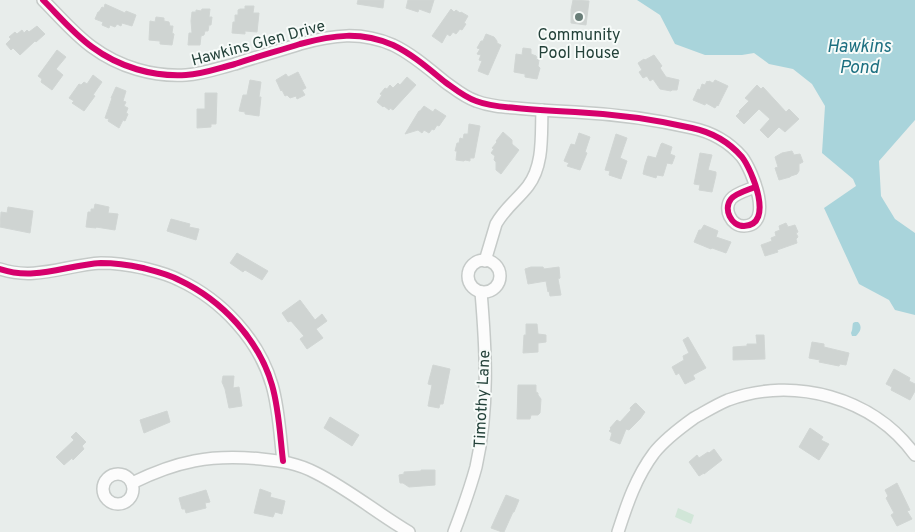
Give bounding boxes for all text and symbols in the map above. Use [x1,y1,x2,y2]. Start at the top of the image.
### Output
marker: Community Pool House [573,11,585,23]
street label: Hawkins Glen Drive [189,16,328,71]
place label: Community Pool House [537,26,621,64]
water label: Hawkins Pond [827,36,892,80]
street label: Timothy Lane [470,349,496,449]

